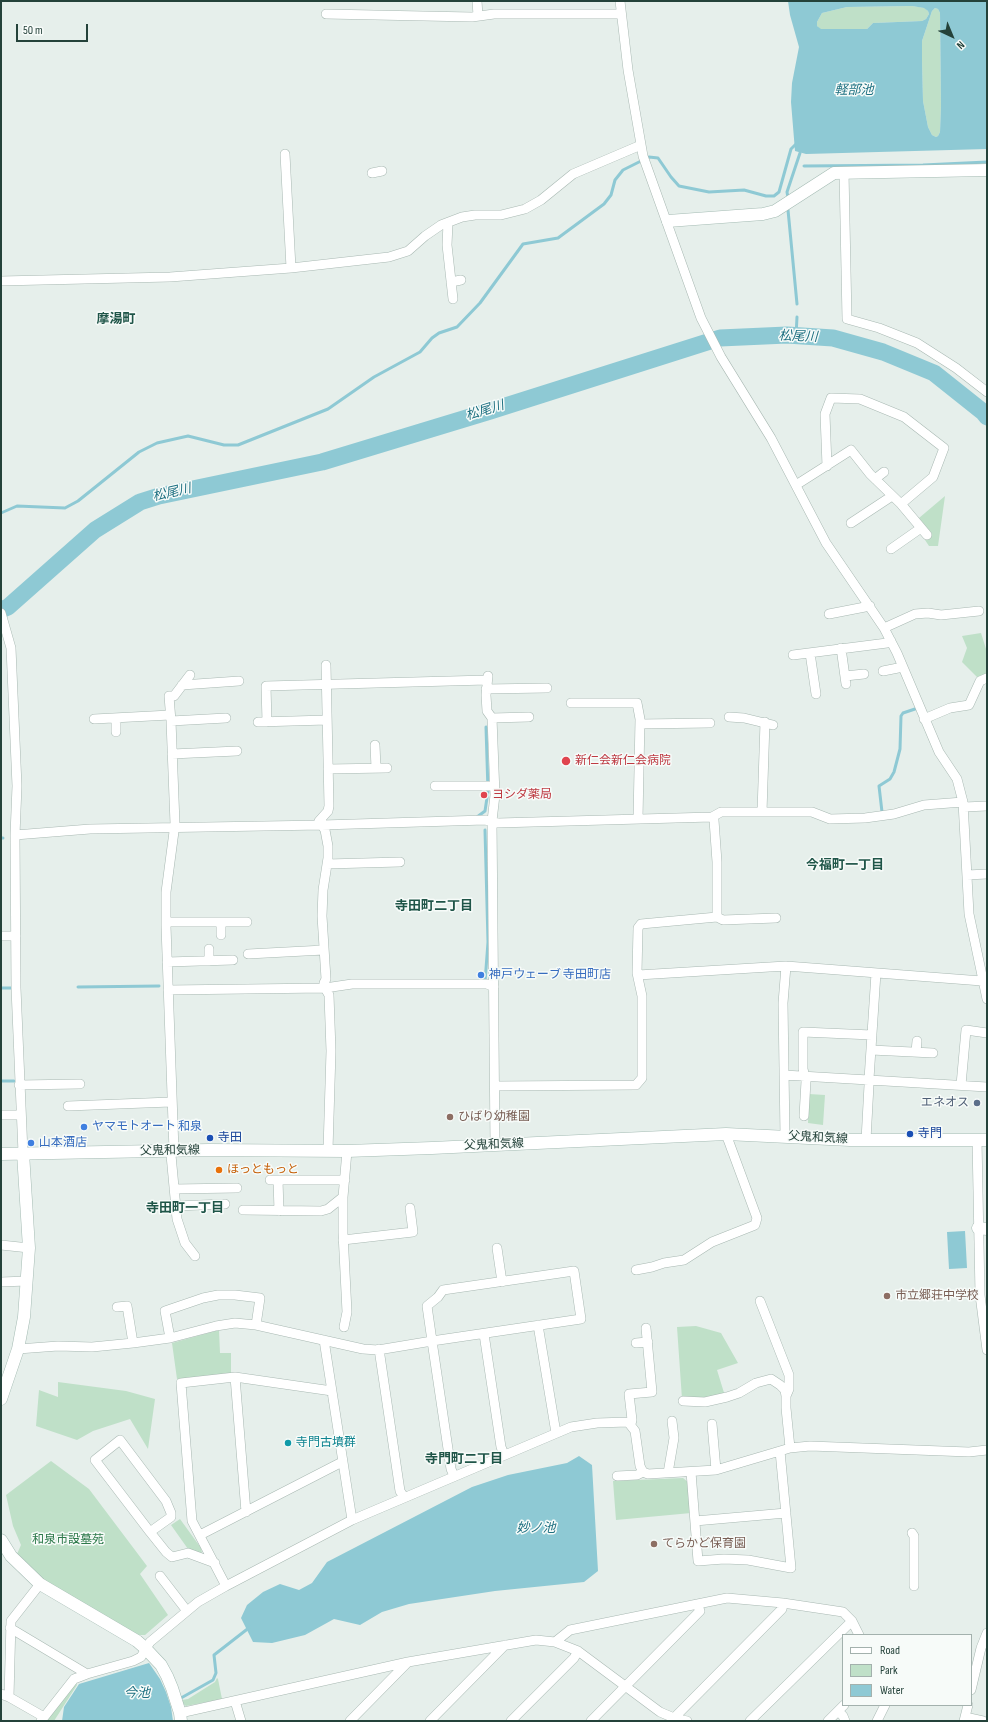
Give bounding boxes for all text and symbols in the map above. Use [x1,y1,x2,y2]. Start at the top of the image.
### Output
scale bar [18,16,90,42]
north arrow [932,16,972,56]
text: 50 m [23,23,43,38]
text: N [954,38,967,52]
water label: 軽部池 [835,83,873,99]
district label: 摩湯町 [97,312,135,328]
water label: 松尾川 [778,329,818,345]
water label: 松尾川 [464,398,506,424]
water label: 松尾川 [151,481,193,505]
place label: 新仁会新仁会病院 [575,754,671,768]
marker: 新仁会新仁会病院 [560,755,572,767]
place label: ヨシダ薬局 [492,788,552,802]
marker: ヨシダ薬局 [479,790,489,800]
district label: 今福町一丁目 [806,858,884,874]
district label: 寺田町二丁目 [395,899,473,915]
place label: 神戸ウェーブ 寺田町店 [489,968,611,982]
marker: 神戸ウェーブ 寺田町店 [476,970,486,980]
place label: エネオス [921,1096,969,1110]
marker: エネオス [972,1098,982,1108]
place label: ひばり幼稚園 [458,1110,530,1124]
marker: ひばり幼稚園 [445,1112,455,1122]
place label: ヤマモトオート 和泉 [92,1120,202,1134]
marker: ヤマモトオート 和泉 [79,1122,89,1132]
place label: 寺門 [918,1127,942,1141]
street label: 父鬼和気線 [788,1129,848,1147]
marker: 寺門 [905,1129,915,1139]
place label: 寺田 [218,1131,242,1145]
marker: 寺田 [205,1133,215,1143]
place label: 山本酒店 [39,1136,87,1150]
street label: 父鬼和気線 [464,1137,524,1153]
marker: 山本酒店 [26,1138,36,1148]
street label: 父鬼和気線 [140,1143,200,1159]
place label: ほっともっと [227,1163,299,1177]
marker: ほっともっと [214,1165,224,1175]
district label: 寺田町一丁目 [146,1201,224,1217]
place label: 市立郷荘中学校 [895,1289,979,1303]
marker: 市立郷荘中学校 [882,1291,892,1301]
place label: 寺門古墳群 [296,1436,356,1450]
marker: 寺門古墳群 [283,1438,293,1448]
district label: 寺門町二丁目 [425,1452,503,1468]
water label: 妙ノ池 [517,1521,555,1537]
park label: 和泉市設墓苑 [32,1533,104,1547]
place label: てらかど保育園 [662,1537,746,1551]
marker: てらかど保育園 [649,1539,659,1549]
legend [842,1634,972,1706]
text: Road [880,1643,900,1658]
text: Park [880,1663,898,1678]
text: Water [880,1683,904,1698]
water label: 今池 [124,1686,150,1702]

